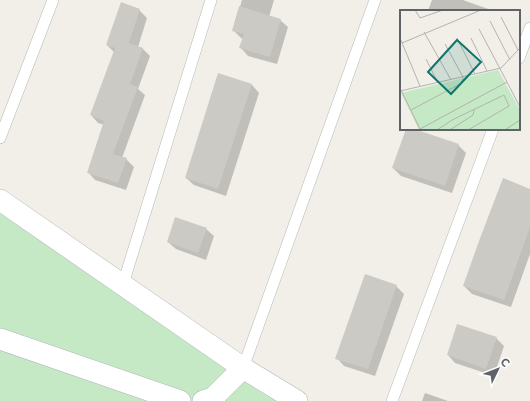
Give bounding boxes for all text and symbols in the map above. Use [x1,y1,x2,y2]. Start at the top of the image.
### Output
inset map [400,10,520,130]
north arrow [478,349,518,389]
text: С [498,355,513,369]

